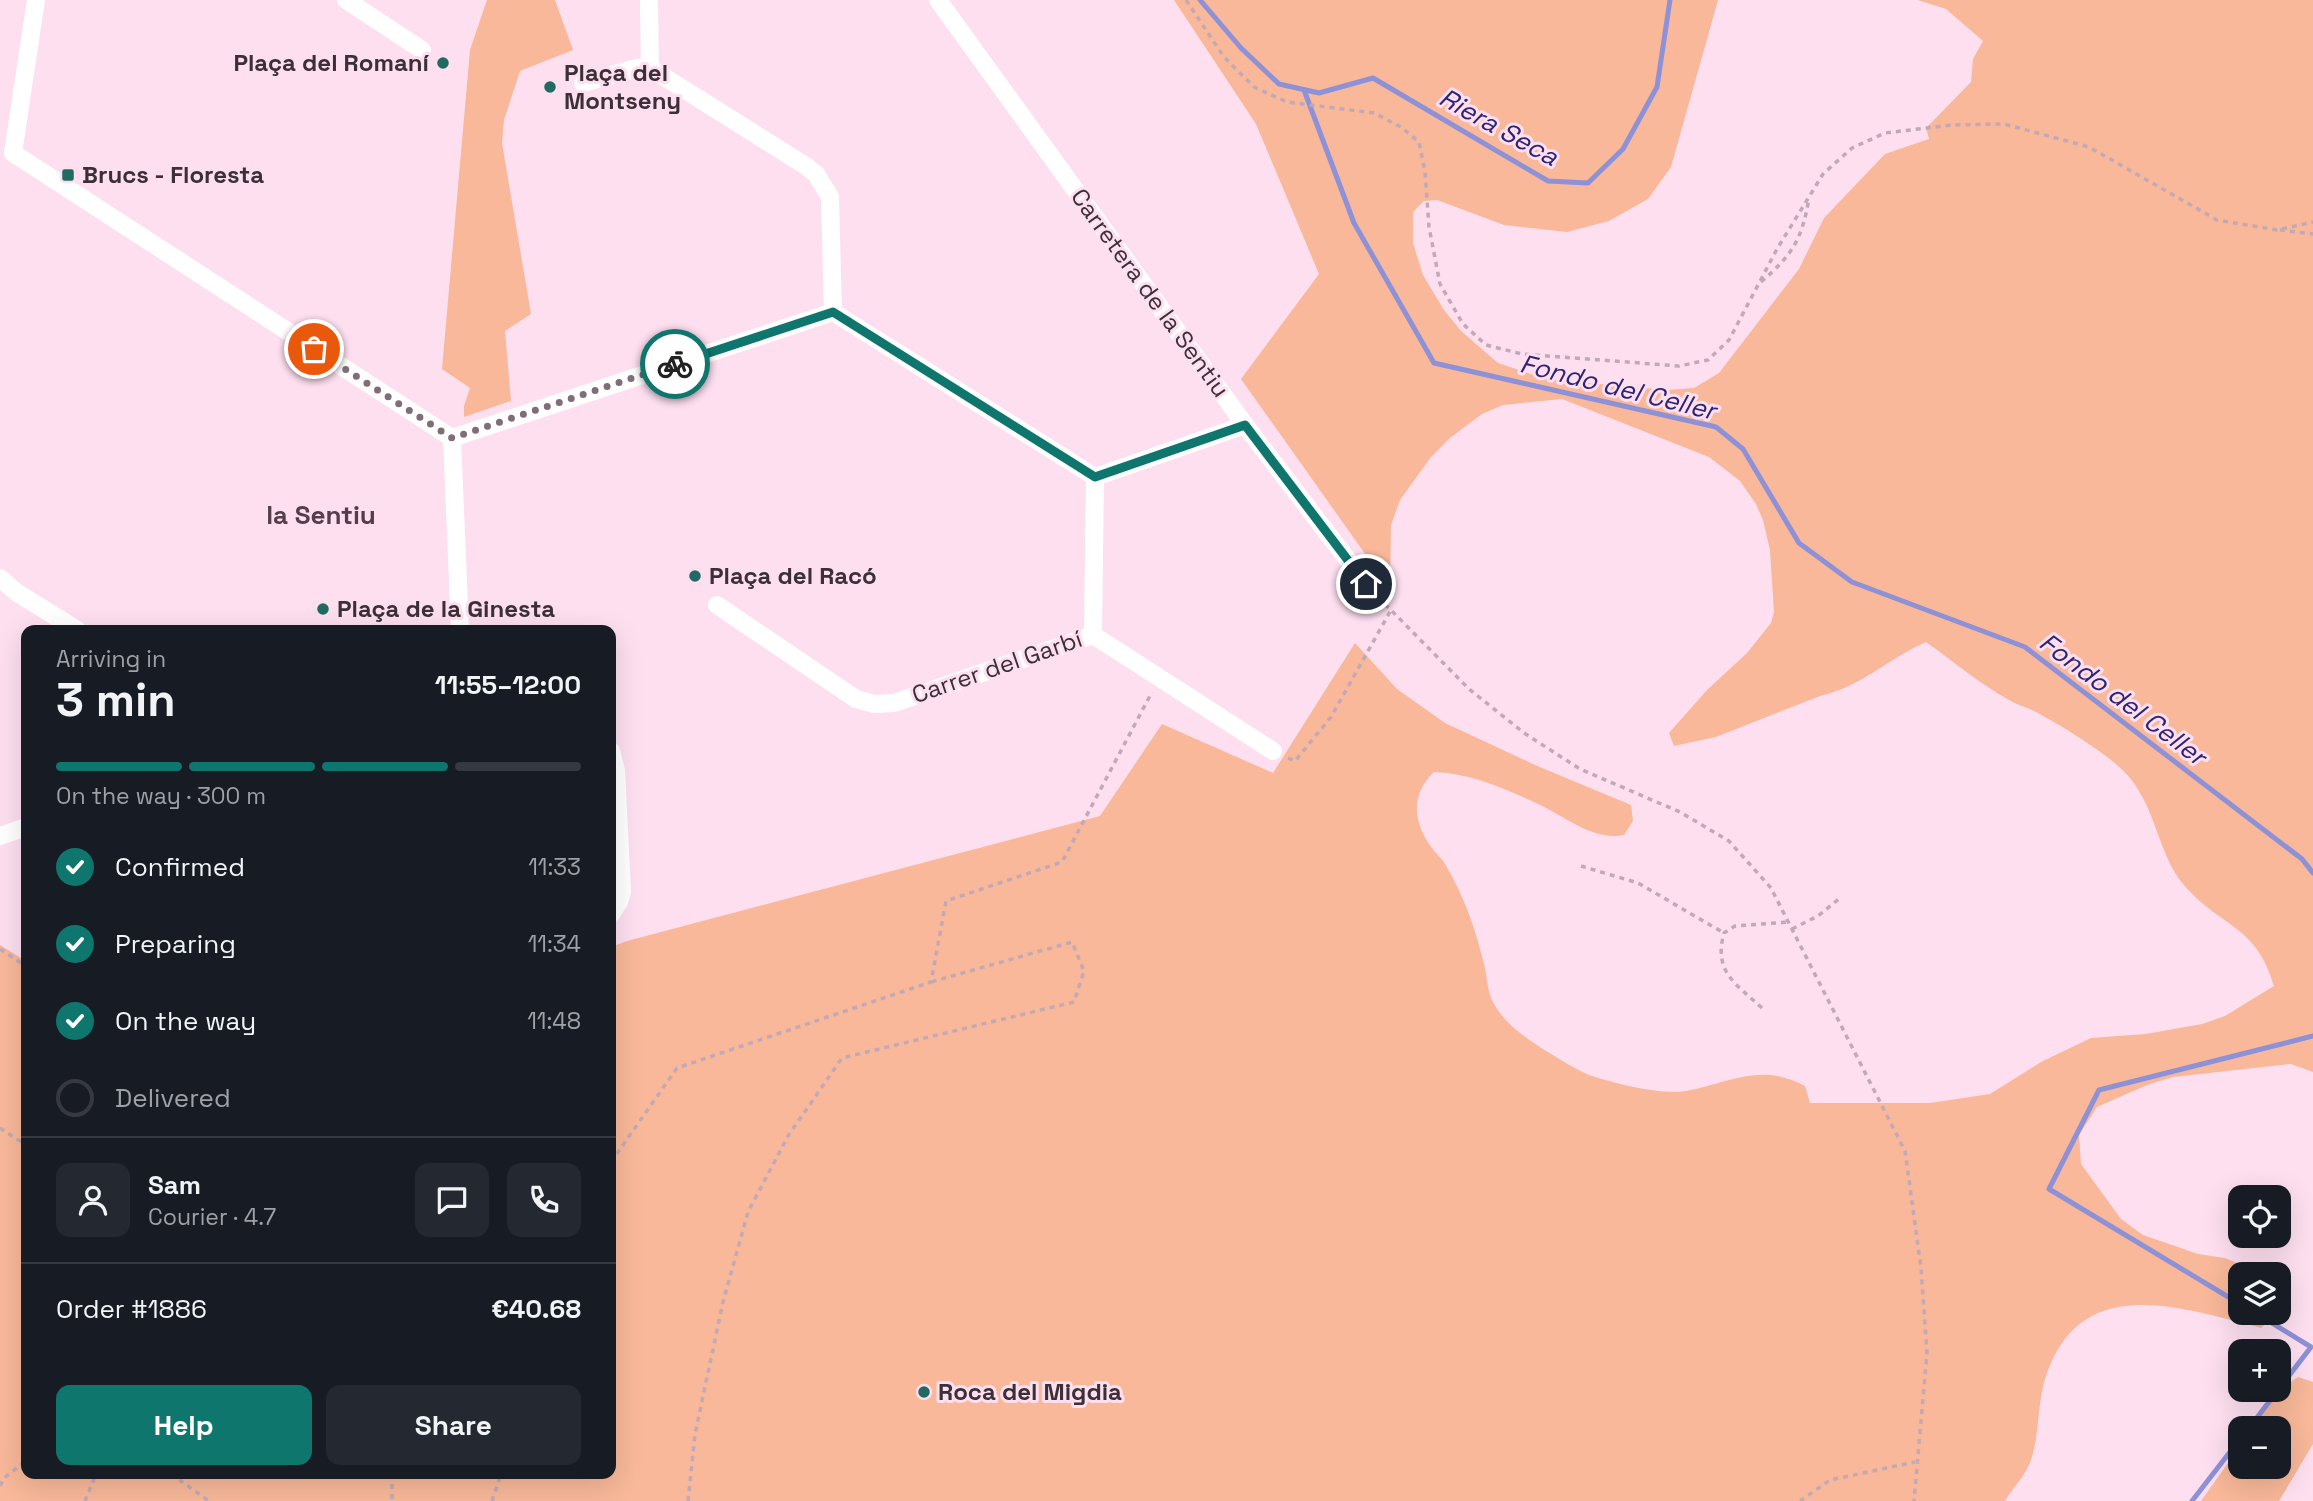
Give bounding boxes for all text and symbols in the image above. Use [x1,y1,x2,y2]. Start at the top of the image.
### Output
place label: Plaça del Romaní [233,47,430,78]
marker: Plaça del Romaní [435,55,451,71]
place label: Plaça del Montseny [564,57,681,116]
marker: Plaça del Montseny [542,79,558,95]
water label: Riera Seca [1433,80,1565,174]
place label: Brucs - Floresta [82,159,264,190]
marker: Brucs - Floresta [60,167,76,183]
street label: Carretera de la Sentiu [1064,182,1237,403]
pin [284,319,344,379]
courier [640,329,710,399]
icon: bag [295,330,333,368]
icon: bike [656,345,694,383]
water label: Fondo del Celler [1517,346,1723,429]
district label: la Sentiu [266,498,376,532]
pin [1336,554,1396,614]
place label: Plaça del Racó [709,560,877,591]
icon: home [1347,565,1385,603]
marker: Plaça del Racó [687,568,703,584]
place label: Plaça de la Ginesta [337,593,555,624]
marker: Plaça de la Ginesta [315,601,331,617]
street label: Carrer del Garbí [908,623,1086,710]
water label: Fondo del Celler [2033,625,2216,775]
text: Arriving in [56,644,166,674]
text: 11:55–12:00 [435,668,581,702]
text: 3 min [56,671,176,729]
text: On the way · 300 m [56,781,266,811]
icon: check [56,848,94,886]
text: Confirmed [115,850,245,884]
text: 11:33 [528,852,581,882]
icon: check [56,925,94,963]
text: Preparing [115,927,236,961]
text: 11:34 [528,929,581,959]
icon: check [56,1002,94,1040]
text: On the way [115,1004,256,1038]
text: 11:48 [527,1006,581,1036]
text: Delivered [115,1081,231,1115]
button: person [56,1163,130,1237]
button: chat [415,1163,489,1237]
button: phone [507,1163,581,1237]
text: Sam [148,1168,201,1202]
map controls [2228,1185,2291,1479]
button: locate [2228,1185,2291,1248]
text: Courier · 4.7 [148,1202,276,1232]
button: layers [2228,1262,2291,1325]
text: Order #1886 [56,1292,207,1326]
text: €40.68 [491,1292,581,1326]
button: + [2228,1339,2291,1402]
place label: Roca del Migdia [938,1376,1122,1407]
marker: Roca del Migdia [916,1384,932,1400]
button: Help [56,1385,312,1465]
button: Share [326,1385,581,1465]
button: − [2228,1416,2291,1479]

